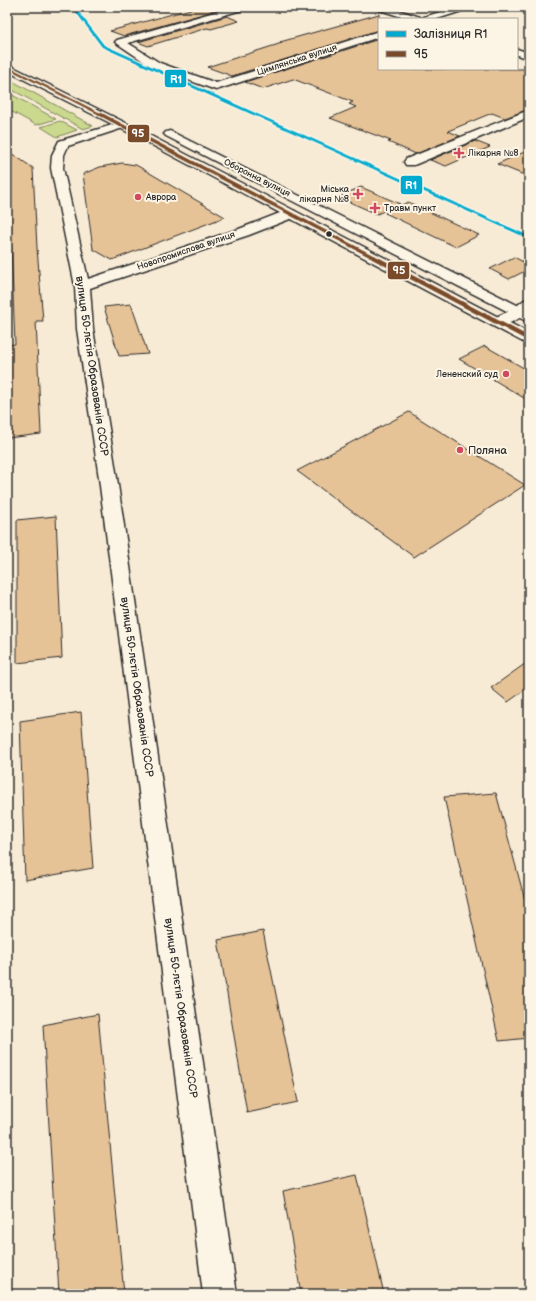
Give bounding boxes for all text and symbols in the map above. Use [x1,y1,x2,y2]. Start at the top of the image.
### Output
legend [378,18,518,70]
text: Залізниця R1 [414,27,487,42]
street label: Цимлянська вулиця [256,42,338,78]
text: 95 [414,47,428,62]
line badge: R1 [164,69,187,88]
text: R1 [170,73,182,86]
line badge: 95 [127,124,150,143]
text: 95 [132,127,145,140]
marker: Лікарня №8 [453,147,465,159]
place label: Лікарня №8 [467,148,518,159]
street label: Оборонна вулиця [222,157,292,199]
line badge: R1 [400,175,423,195]
text: R1 [405,179,417,192]
place label: Міська лікарня №8 [299,184,350,205]
marker: Міська лікарня №8 [352,188,364,200]
marker: Аврора [133,192,143,202]
place label: Аврора [145,192,177,203]
marker: Травм пункт [369,202,381,214]
place label: Травм пункт [384,203,437,214]
street label: Новопромислова вулиця [136,229,236,273]
unlabelled marker [324,229,334,239]
line badge: 95 [387,261,410,280]
text: 95 [393,264,406,277]
street label: вулиця 50-лєтія Образованія СССР [73,275,111,457]
place label: Лененский суд [435,369,499,380]
marker: Лененский суд [501,369,511,379]
place label: Поляна [468,444,507,457]
marker: Поляна [455,445,465,455]
street label: вулиця 50-лєтія Образованія СССР [118,596,156,778]
street label: вулиця 50-лєтія Образованія СССР [162,917,200,1099]

